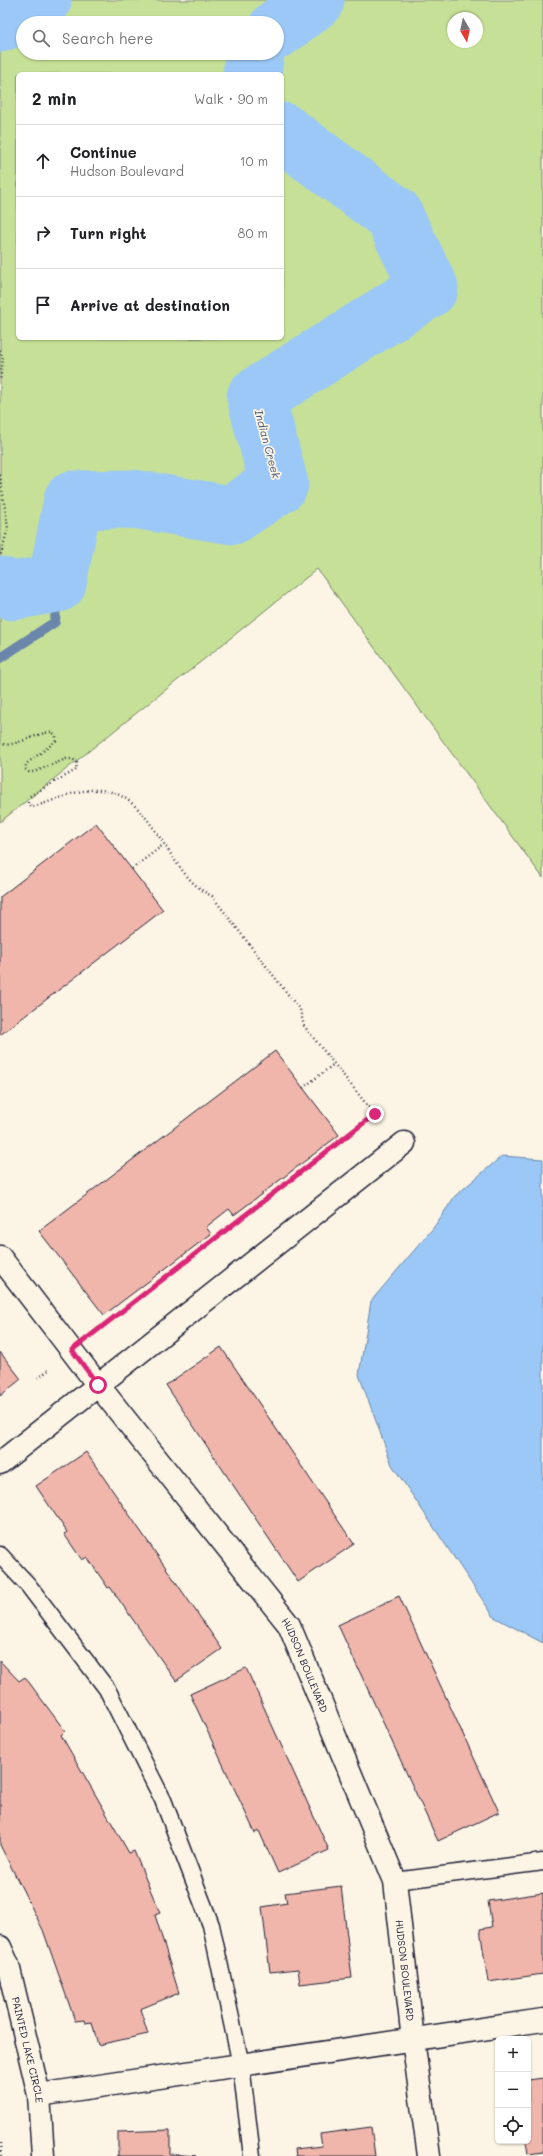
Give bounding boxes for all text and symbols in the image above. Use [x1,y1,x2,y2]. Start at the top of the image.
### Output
north arrow [447,12,483,48]
search box [16,16,284,60]
icon: search [30,27,52,49]
text: Search here [62,28,153,48]
text: 2 min [32,87,77,109]
text: Walk · 90 m [194,90,268,107]
text: Continue [70,142,137,162]
icon: ahead [32,150,54,172]
text: 10 m [240,152,268,169]
text: Hudson Boulevard [70,162,184,179]
icon: right [32,222,54,244]
text: Turn right [70,223,147,243]
text: 80 m [238,224,268,241]
icon: arrive [32,294,54,316]
text: Arrive at destination [70,295,230,315]
water label: Indian Creek [252,408,284,480]
route end [366,1105,384,1123]
route start [89,1376,107,1394]
street label: HUDSON BOULEVARD [279,1615,331,1715]
street label: HUDSON BOULEVARD [392,1919,418,2022]
street label: PAINTED LAKE CIRCLE [9,1995,47,2104]
map controls [495,2036,531,2144]
button: + [495,2036,531,2072]
button: − [495,2072,531,2108]
button: locate [495,2108,531,2144]

